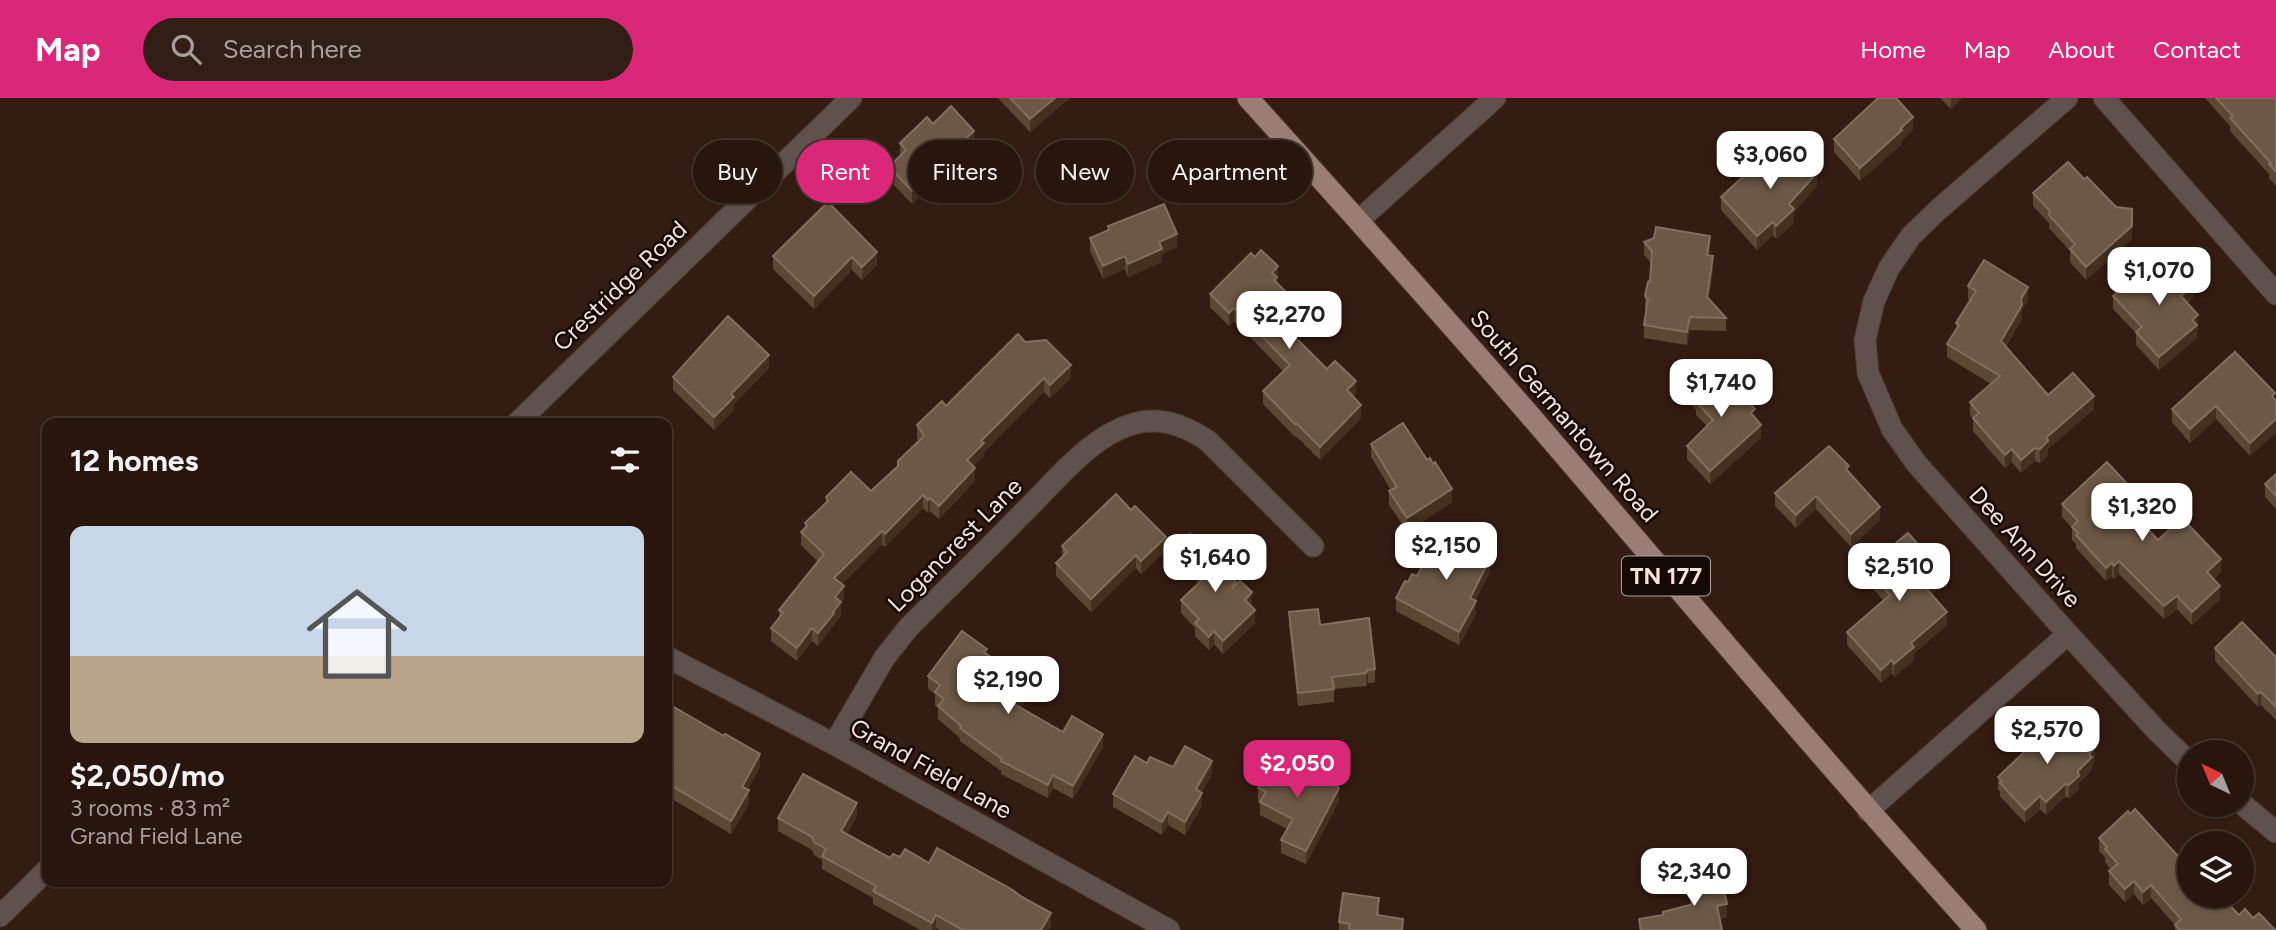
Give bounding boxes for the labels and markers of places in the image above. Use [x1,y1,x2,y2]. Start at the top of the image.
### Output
pin: $3,060 [1713,132,1827,191]
pin: $1,070 [2102,248,2216,307]
pin: $2,270 [1232,292,1346,351]
pin: $1,740 [1664,360,1778,419]
pin: $1,320 [2085,484,2199,543]
pin: $2,150 [1389,522,1503,582]
pin: $1,640 [1158,534,1272,594]
pin: $2,510 [1842,544,1956,603]
pin: $2,190 [951,656,1065,716]
pin: $2,570 [1990,706,2104,766]
pin: $2,050 [1240,740,1354,800]
pin: $2,340 [1637,848,1751,908]

